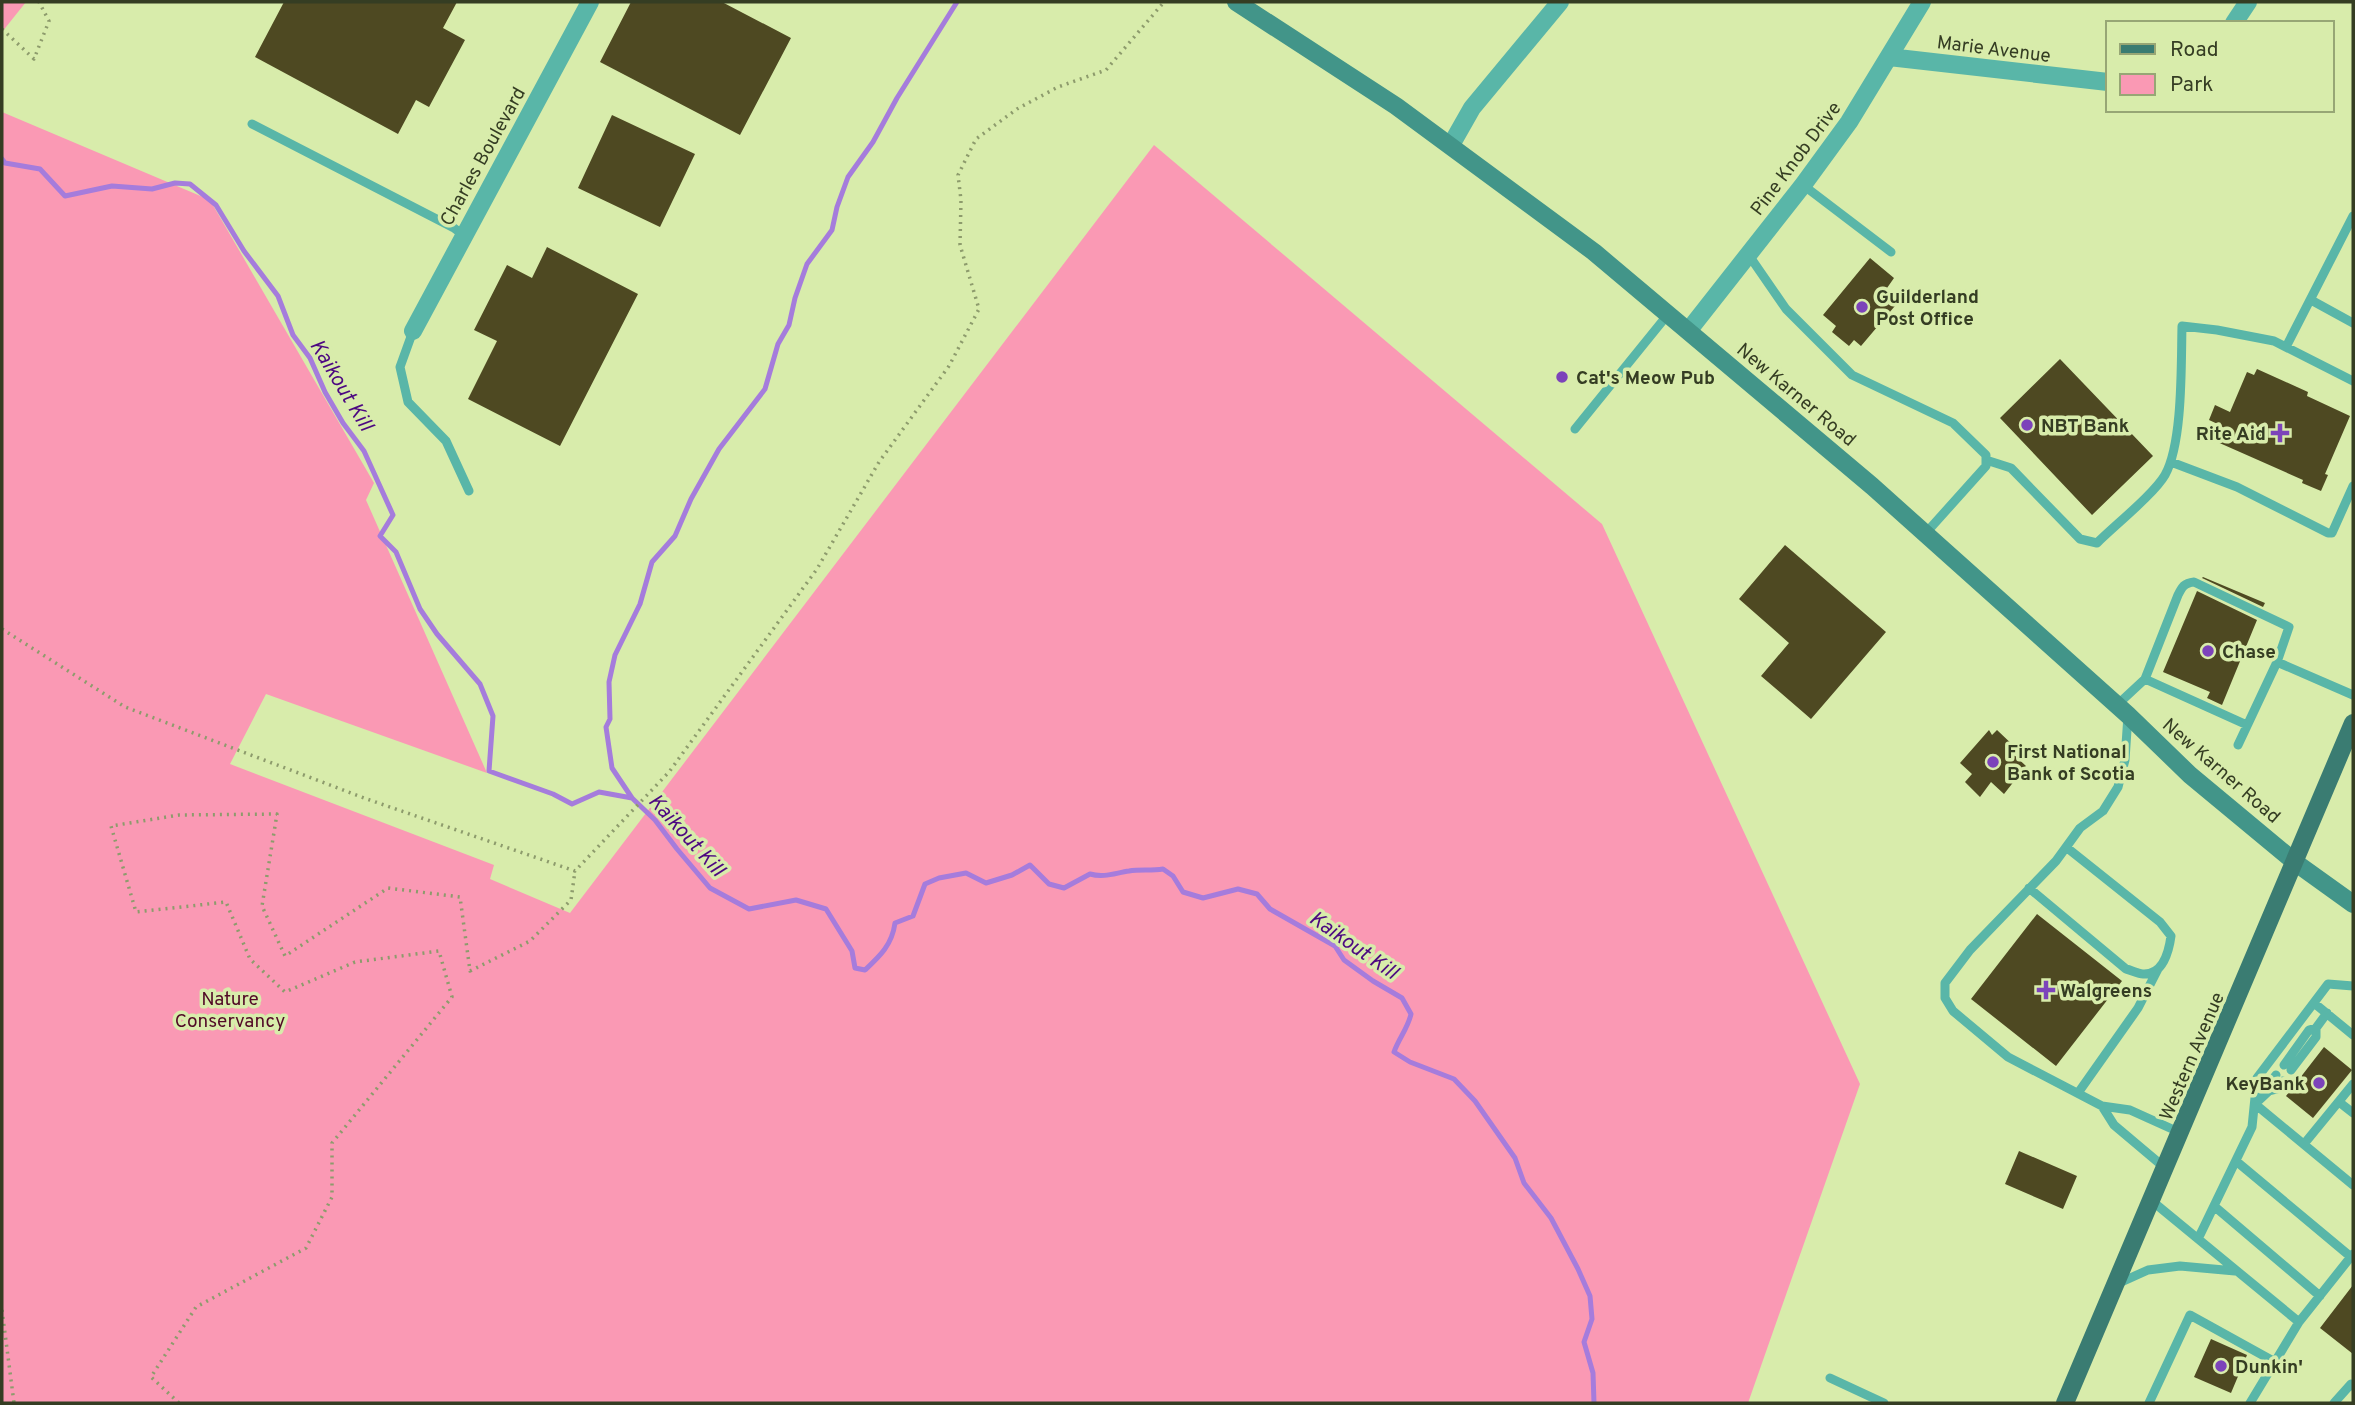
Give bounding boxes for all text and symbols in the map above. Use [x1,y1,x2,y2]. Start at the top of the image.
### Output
legend [2106,21,2334,112]
street label: Marie Avenue [1935,31,2052,69]
text: Road [2170,37,2219,64]
text: Park [2170,72,2213,99]
street label: Charles Boulevard [436,83,532,231]
street label: Pine Knob Drive [1746,97,1847,221]
place label: Guilderland Post Office [1876,286,1979,332]
marker: Guilderland Post Office [1854,299,1870,315]
water label: Kaikout Kill [303,335,380,438]
street label: New Karner Road [1731,339,1860,452]
place label: Cat's Meow Pub [1576,367,1715,391]
marker: Cat's Meow Pub [1554,369,1570,385]
place label: NBT Bank [2041,415,2130,439]
marker: NBT Bank [2019,417,2035,433]
place label: Rite Aid [2196,423,2266,447]
marker: Rite Aid [2272,425,2288,441]
place label: Chase [2222,641,2276,665]
marker: Chase [2200,643,2216,659]
street label: New Karner Road [2157,714,2285,829]
place label: First National Bank of Scotia [2007,741,2135,787]
marker: First National Bank of Scotia [1985,754,2001,770]
water label: Kaikout Kill [642,789,731,884]
water label: Kaikout Kill [1303,906,1404,988]
place label: Walgreens [2060,980,2152,1004]
marker: Walgreens [2038,982,2054,998]
park label: Nature Conservancy [175,988,285,1034]
street label: Western Avenue [2155,989,2231,1125]
place label: KeyBank [2226,1073,2305,1097]
marker: KeyBank [2311,1075,2327,1091]
place label: Dunkin' [2235,1356,2303,1380]
marker: Dunkin' [2213,1358,2229,1374]

